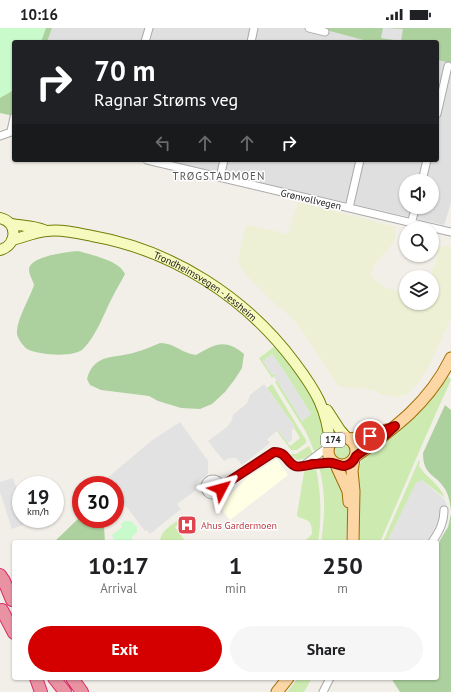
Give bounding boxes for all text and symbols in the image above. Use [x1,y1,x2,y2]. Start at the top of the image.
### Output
text: 10:16 [20,5,58,24]
text: 70 m [94,52,155,89]
icon: right [28,56,80,108]
text: Ragnar Strøms veg [94,88,238,111]
icon: left [152,132,174,154]
icon: ahead [194,132,216,154]
icon: ahead [236,132,258,154]
icon: right [278,132,300,154]
district label: TRØGSTADMOEN [173,169,265,183]
map controls [399,174,439,310]
button: sound [399,174,439,214]
street label: Grønvollvegen [279,186,342,213]
button: search [399,222,439,262]
street label: Trondheimsvegen - Jessheim [152,248,259,324]
button: layers [399,270,439,310]
pin [353,419,387,453]
icon: arrive [359,425,381,447]
road number: 174 [321,433,345,447]
position arrow [200,468,242,510]
speed limit sign: 30 [72,476,124,528]
text: 19 [27,484,49,510]
text: km/h [27,505,49,518]
hospital icon: Ahus Gardermoen [176,514,198,536]
place label: Ahus Gardermoen [201,519,277,532]
text: 10:17 [88,550,149,581]
text: 1 [229,550,242,581]
text: 250 [322,550,363,581]
text: Arrival [100,580,137,597]
text: min [225,580,246,597]
text: m [337,580,348,597]
button: Exit [28,626,222,672]
button: Share [230,626,423,672]

